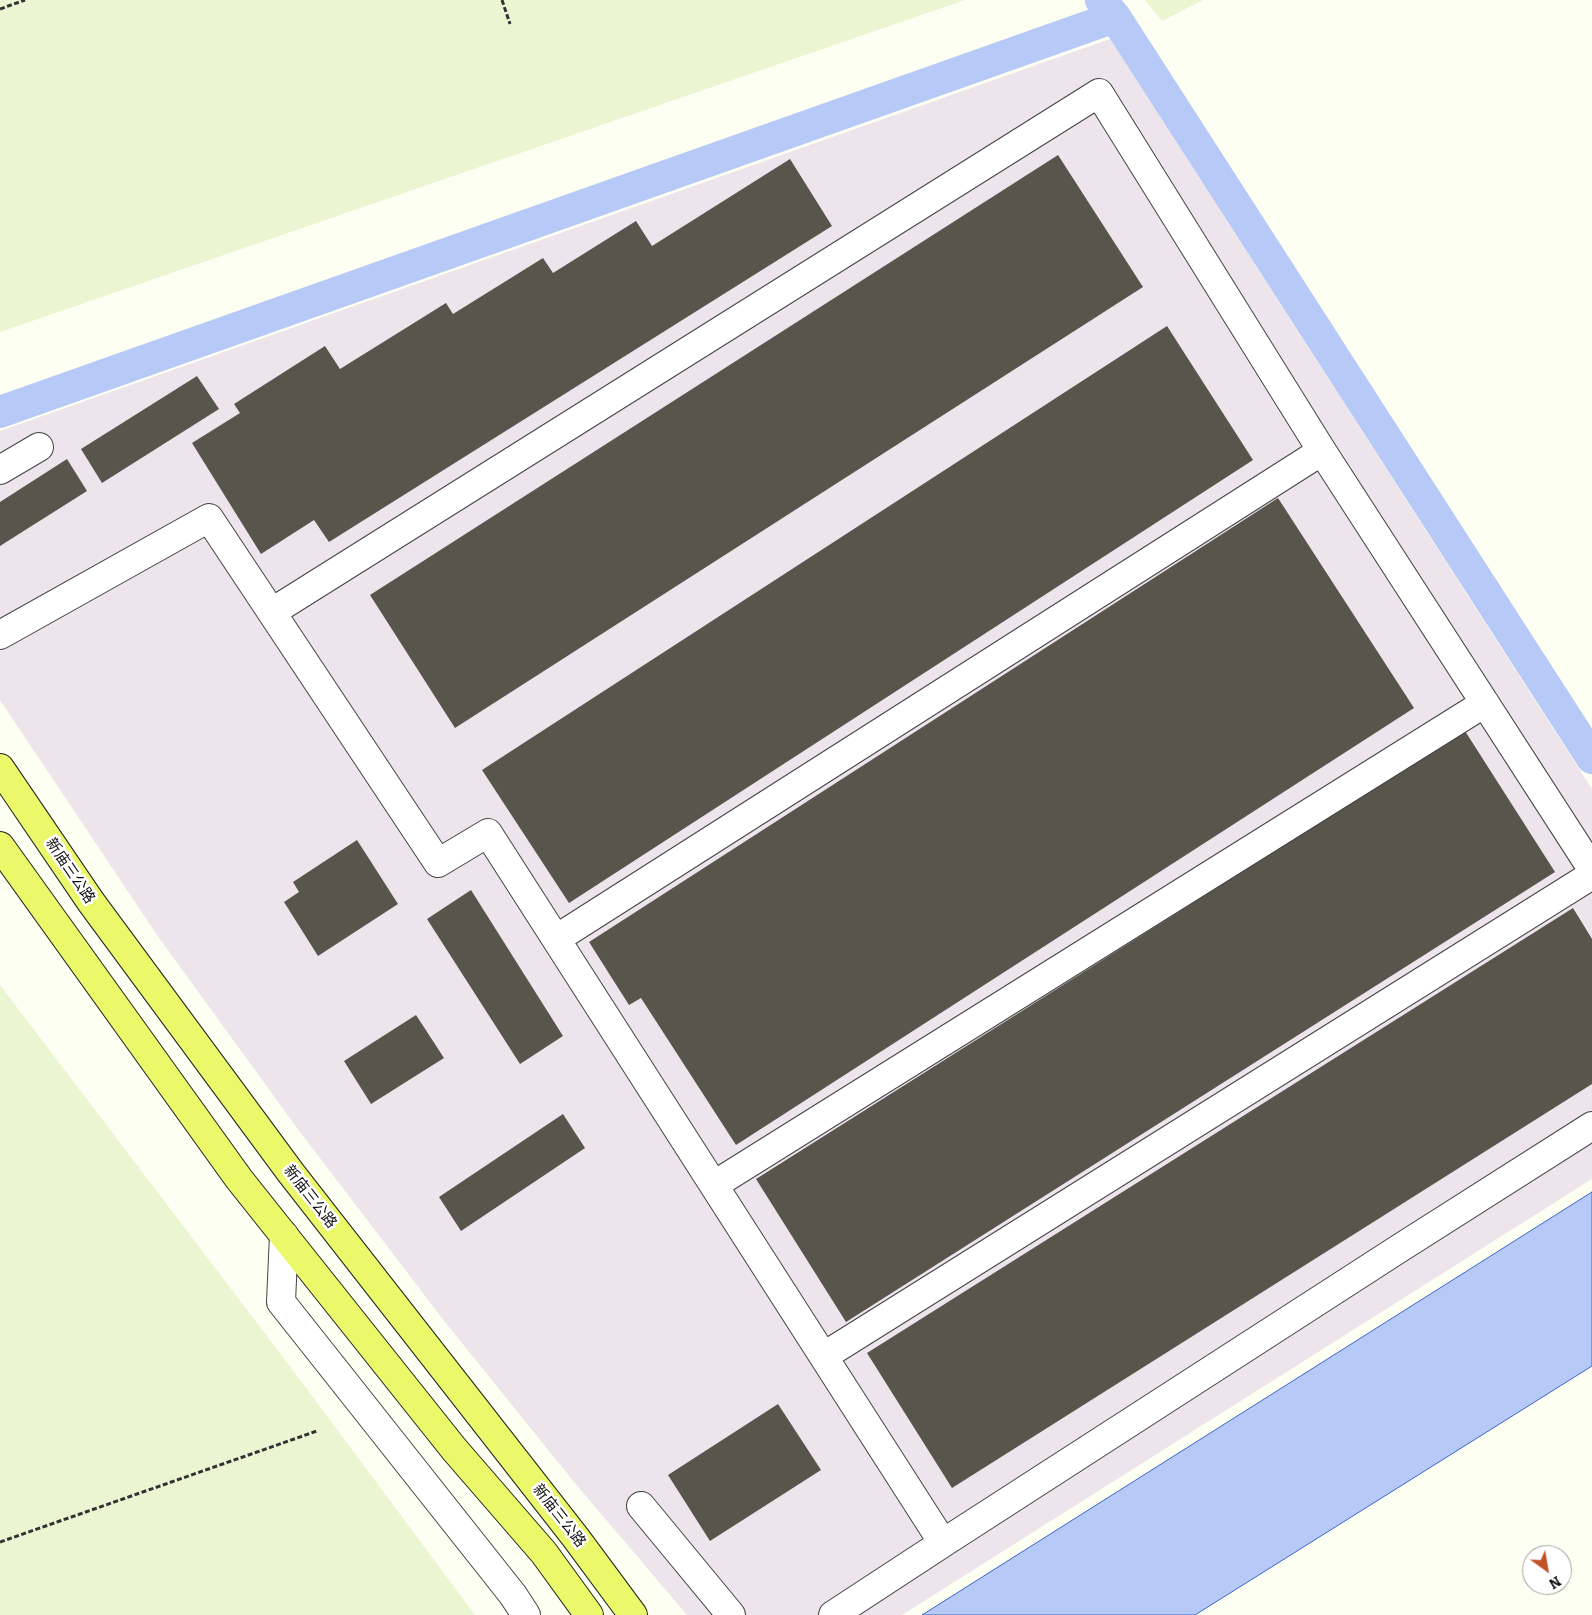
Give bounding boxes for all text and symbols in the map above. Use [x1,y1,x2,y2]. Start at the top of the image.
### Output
street label: 新庙三公路 [42,835,98,907]
street label: 新庙三公路 [280,1162,340,1232]
street label: 新庙三公路 [529,1481,589,1551]
north arrow [1522,1545,1572,1595]
text: N [1546,1572,1564,1592]

